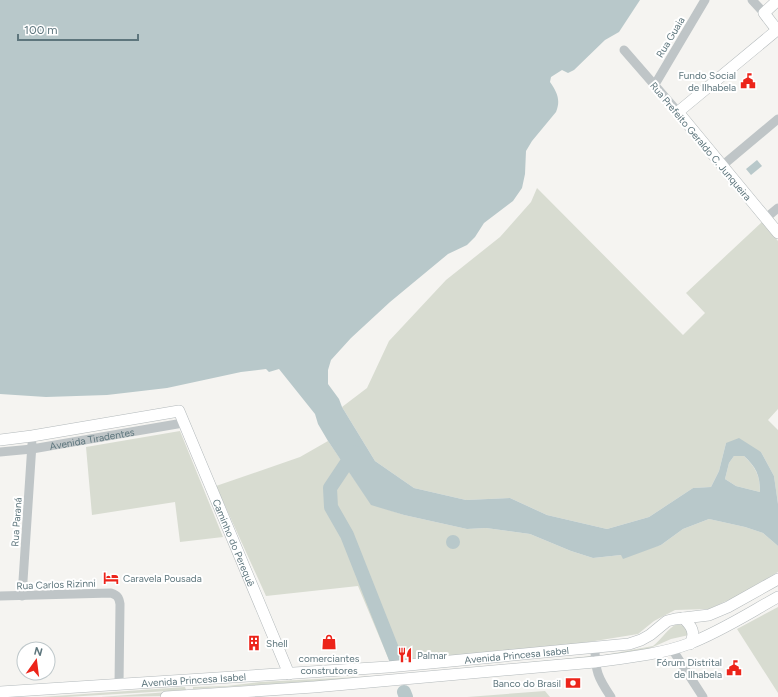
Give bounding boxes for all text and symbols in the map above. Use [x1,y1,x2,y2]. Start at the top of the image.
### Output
street label: Rua Guaia [653,15,688,60]
scale bar [18,16,138,42]
text: 100 m [24,23,58,37]
place label: Fundo Social de Ilhabela [678,69,736,94]
public building icon: Fundo Social de Ilhabela [739,72,757,90]
street label: Rua Prefeito Geraldo C. Junqueira [647,79,754,203]
street label: Avenida Tiradentes [49,425,136,453]
street label: Rua Paraná [8,497,25,547]
street label: Caminho do Perequê [210,497,258,589]
hotel icon: Caravela Pousada [102,569,120,587]
place label: Caravela Pousada [123,572,202,585]
street label: Rua Carlos Rizinni [16,577,96,592]
shop icon: comerciantes construtores [320,633,338,651]
building icon: Shell [245,634,263,652]
place label: Shell [266,637,288,650]
north arrow [16,641,56,681]
text: N [33,644,44,659]
street label: Avenida Princesa Isabel [464,644,569,667]
restaurant icon: Palmar [396,646,414,664]
place label: Palmar [417,649,448,662]
place label: comerciantes construtores [299,652,360,677]
place label: Fórum Distrital de Ilhabela [656,656,722,681]
public building icon: Fórum Distrital de Ilhabela [725,659,743,677]
street label: Avenida Princesa Isabel [141,670,246,690]
bank icon: Banco do Brasil [564,674,582,692]
place label: Banco do Brasil [493,677,561,690]

